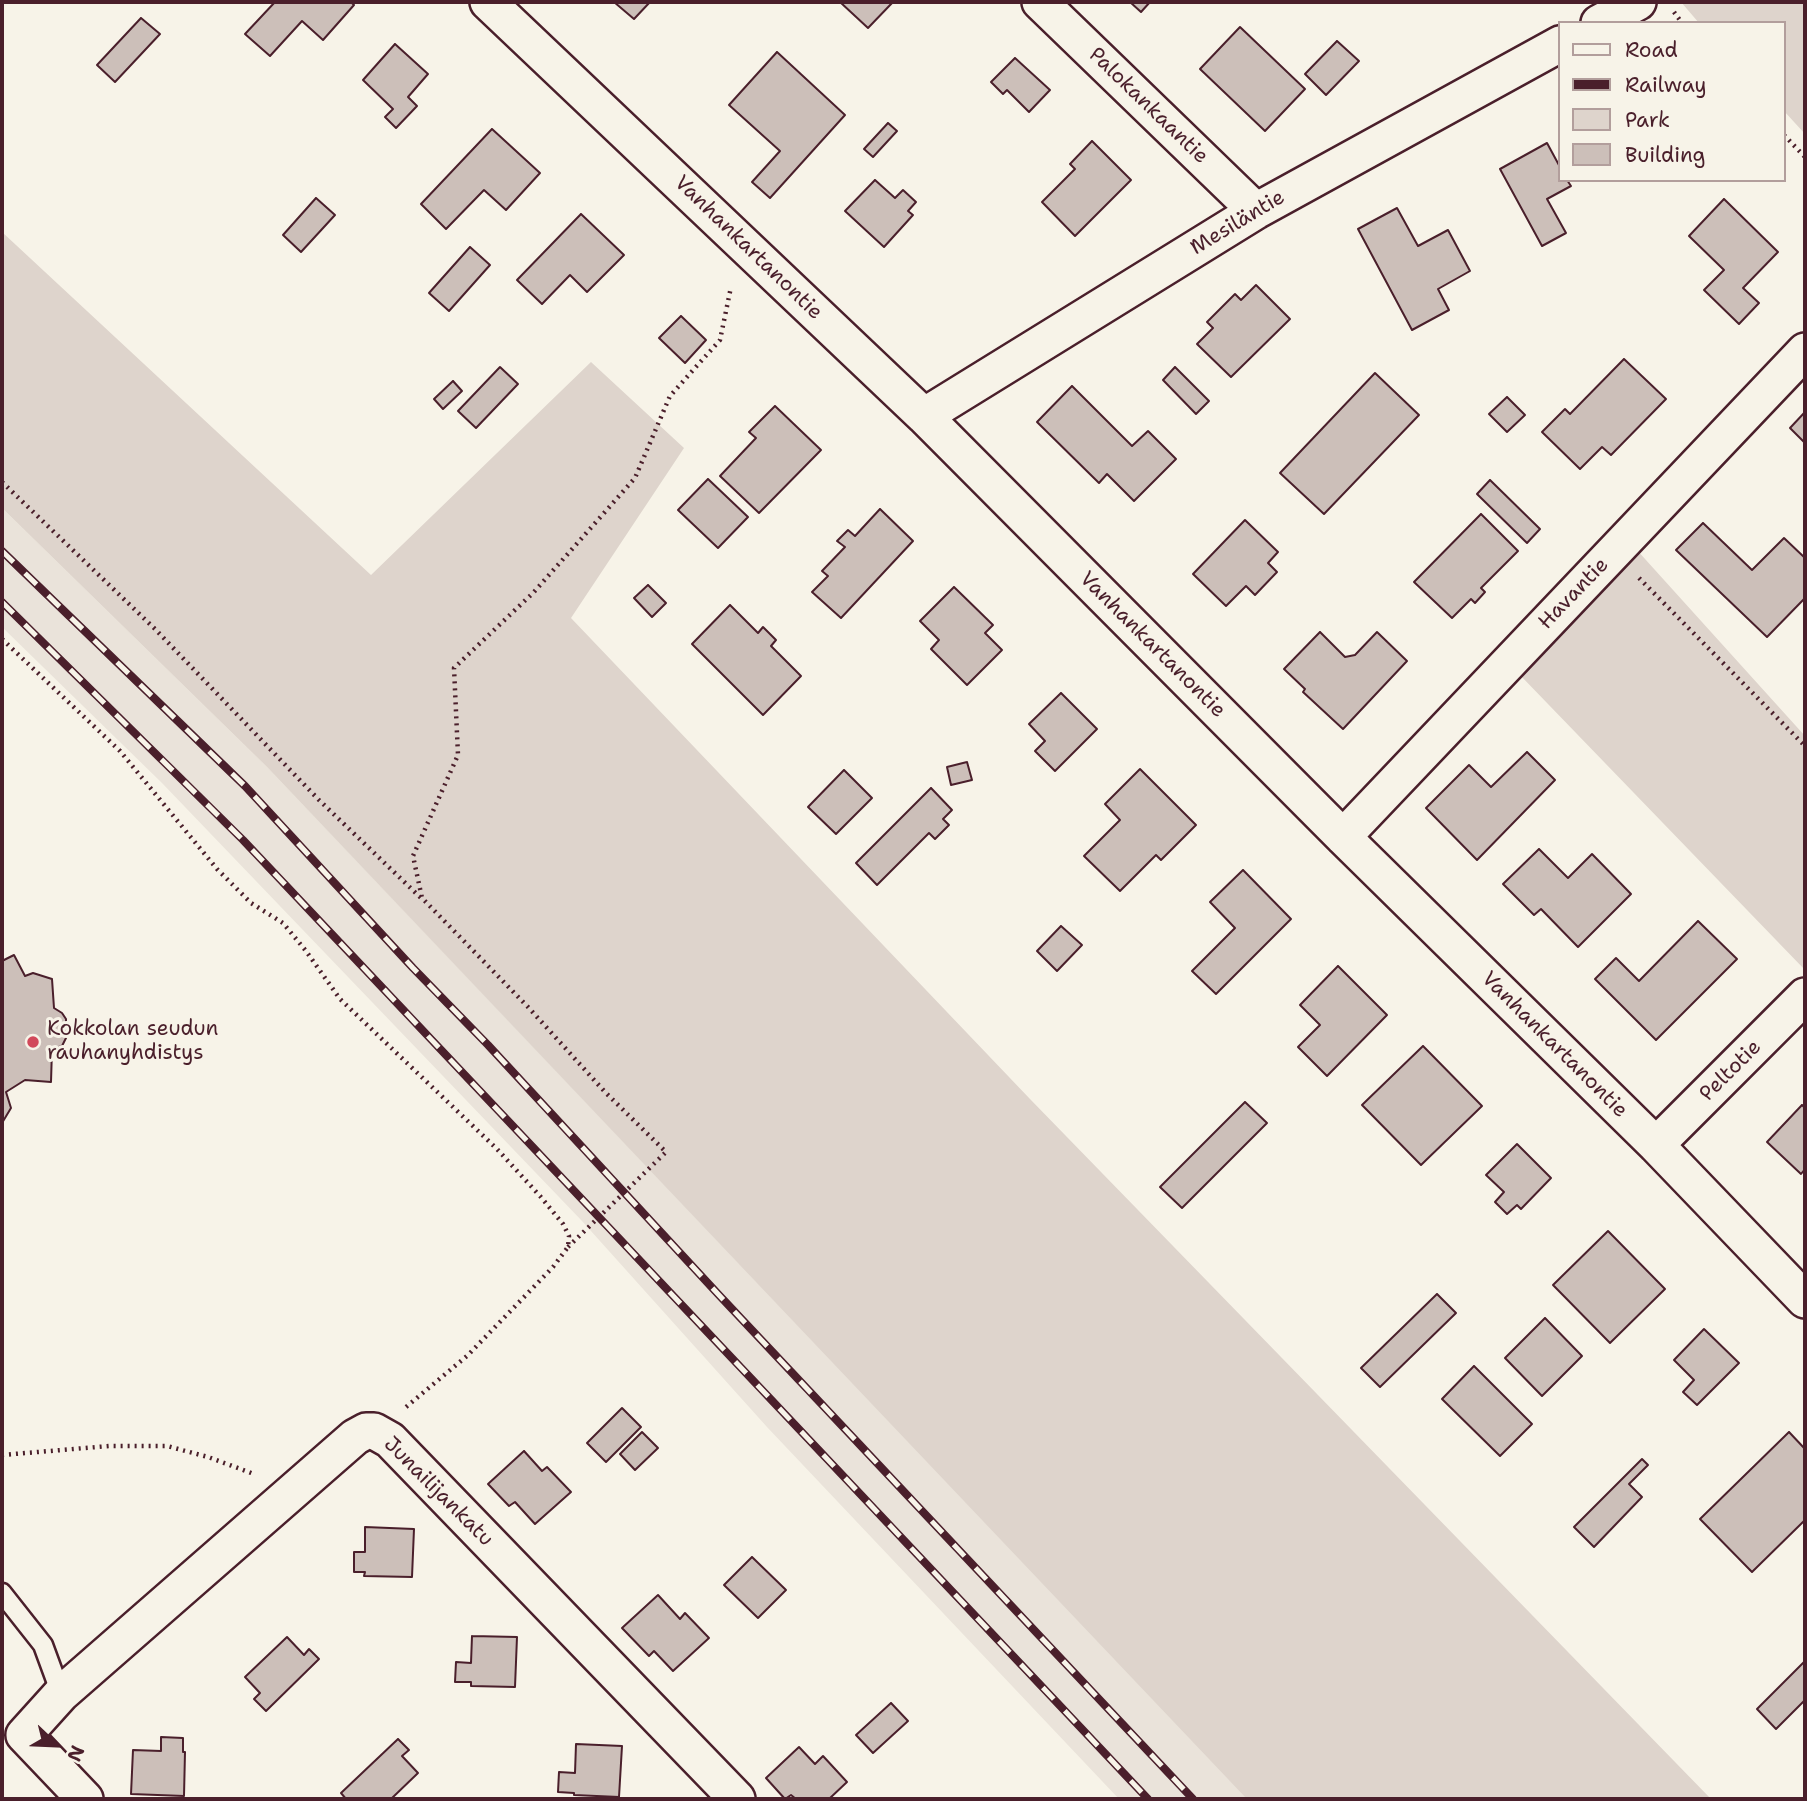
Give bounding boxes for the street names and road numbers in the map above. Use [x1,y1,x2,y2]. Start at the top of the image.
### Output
street label: Palokankaantie [1083,43,1213,169]
street label: Vanhankartanontie [669,171,827,325]
street label: Mesiläntie [1186,185,1290,261]
street label: Havantie [1534,553,1614,635]
street label: Vanhankartanontie [1074,567,1230,723]
street label: Vanhankartanontie [1476,967,1632,1123]
street label: Peltotie [1695,1035,1767,1107]
street label: Junailijankatu [378,1432,498,1552]

